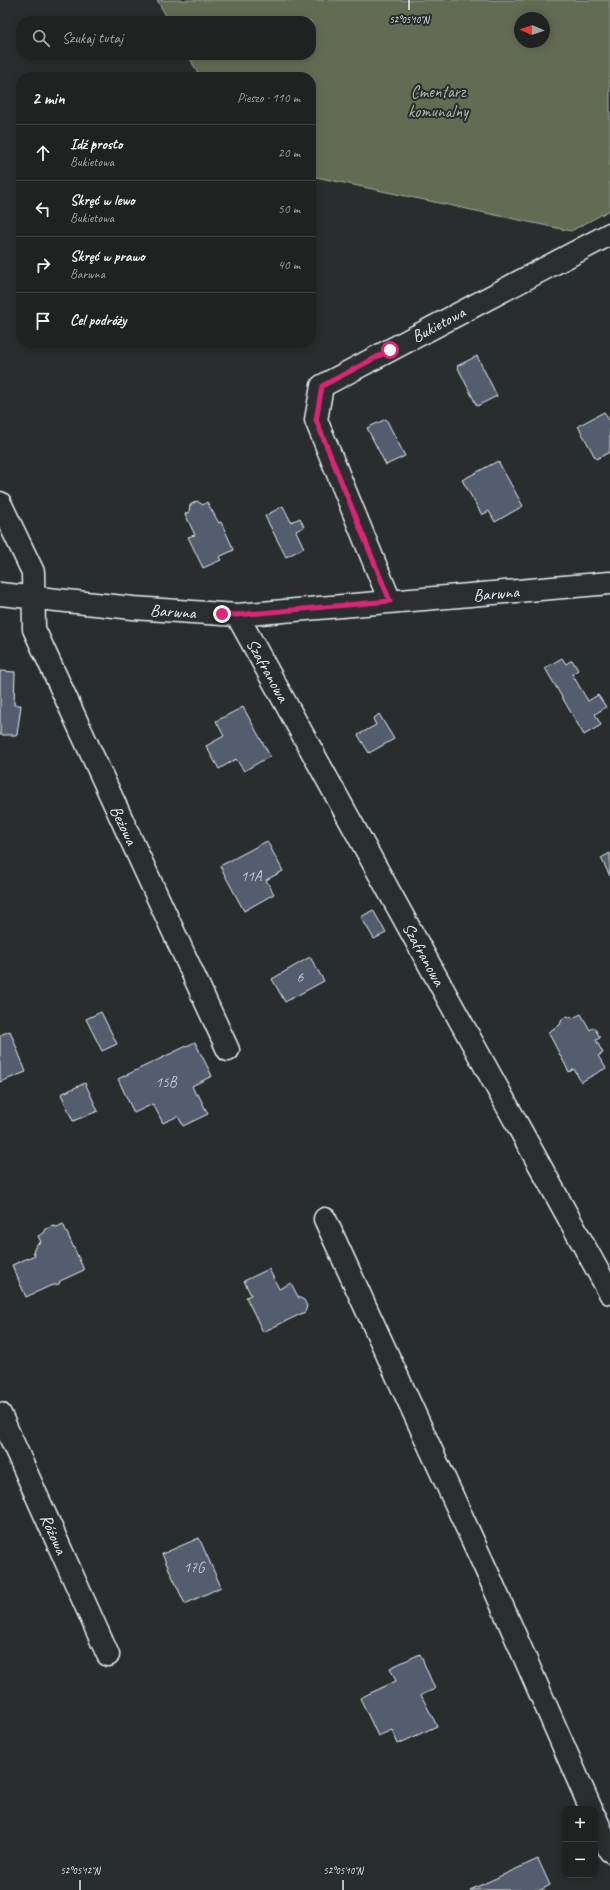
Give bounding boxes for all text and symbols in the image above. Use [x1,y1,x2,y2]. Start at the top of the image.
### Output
north arrow [514,12,550,48]
text: 52°05'10"N [389,13,431,26]
search box [16,16,316,60]
icon: search [30,27,52,49]
text: Szukaj tutaj [62,29,123,48]
park label: Cmentarz komunalny [408,81,469,122]
text: 2 min [32,88,65,109]
text: Pieszo · 110 m [237,90,300,106]
text: Idź prosto [70,135,123,154]
icon: ahead [32,142,54,164]
text: 20 m [278,145,300,161]
text: Bukietowa [70,154,114,170]
text: Skręć w lewo [70,191,135,210]
icon: left [32,198,54,220]
text: 50 m [278,201,300,217]
text: Bukietowa [70,210,114,226]
text: Skręć w prawo [70,247,145,266]
icon: right [32,254,54,276]
text: 40 m [278,257,300,273]
text: Barwna [70,266,105,282]
street label: Bukietowa [408,301,470,347]
icon: arrive [32,310,54,332]
text: Cel podróży [70,311,126,330]
route start [381,341,399,359]
street label: Barwna [472,581,521,606]
street label: Barwna [149,599,198,624]
route end [213,605,231,623]
street label: Szafranowa [242,635,294,707]
street label: Beżowa [105,802,142,849]
house number: 11A [240,867,263,886]
street label: Szafranowa [398,919,450,991]
house number: 6 [297,968,305,987]
house number: 15B [155,1073,178,1092]
street label: Różowa [35,1511,72,1559]
house number: 17G [184,1558,206,1577]
map controls [562,1806,598,1878]
button: + [562,1806,598,1842]
button: − [562,1842,598,1878]
text: 52°05'12"N [60,1864,102,1877]
text: 52°05'10"N [323,1864,365,1877]

